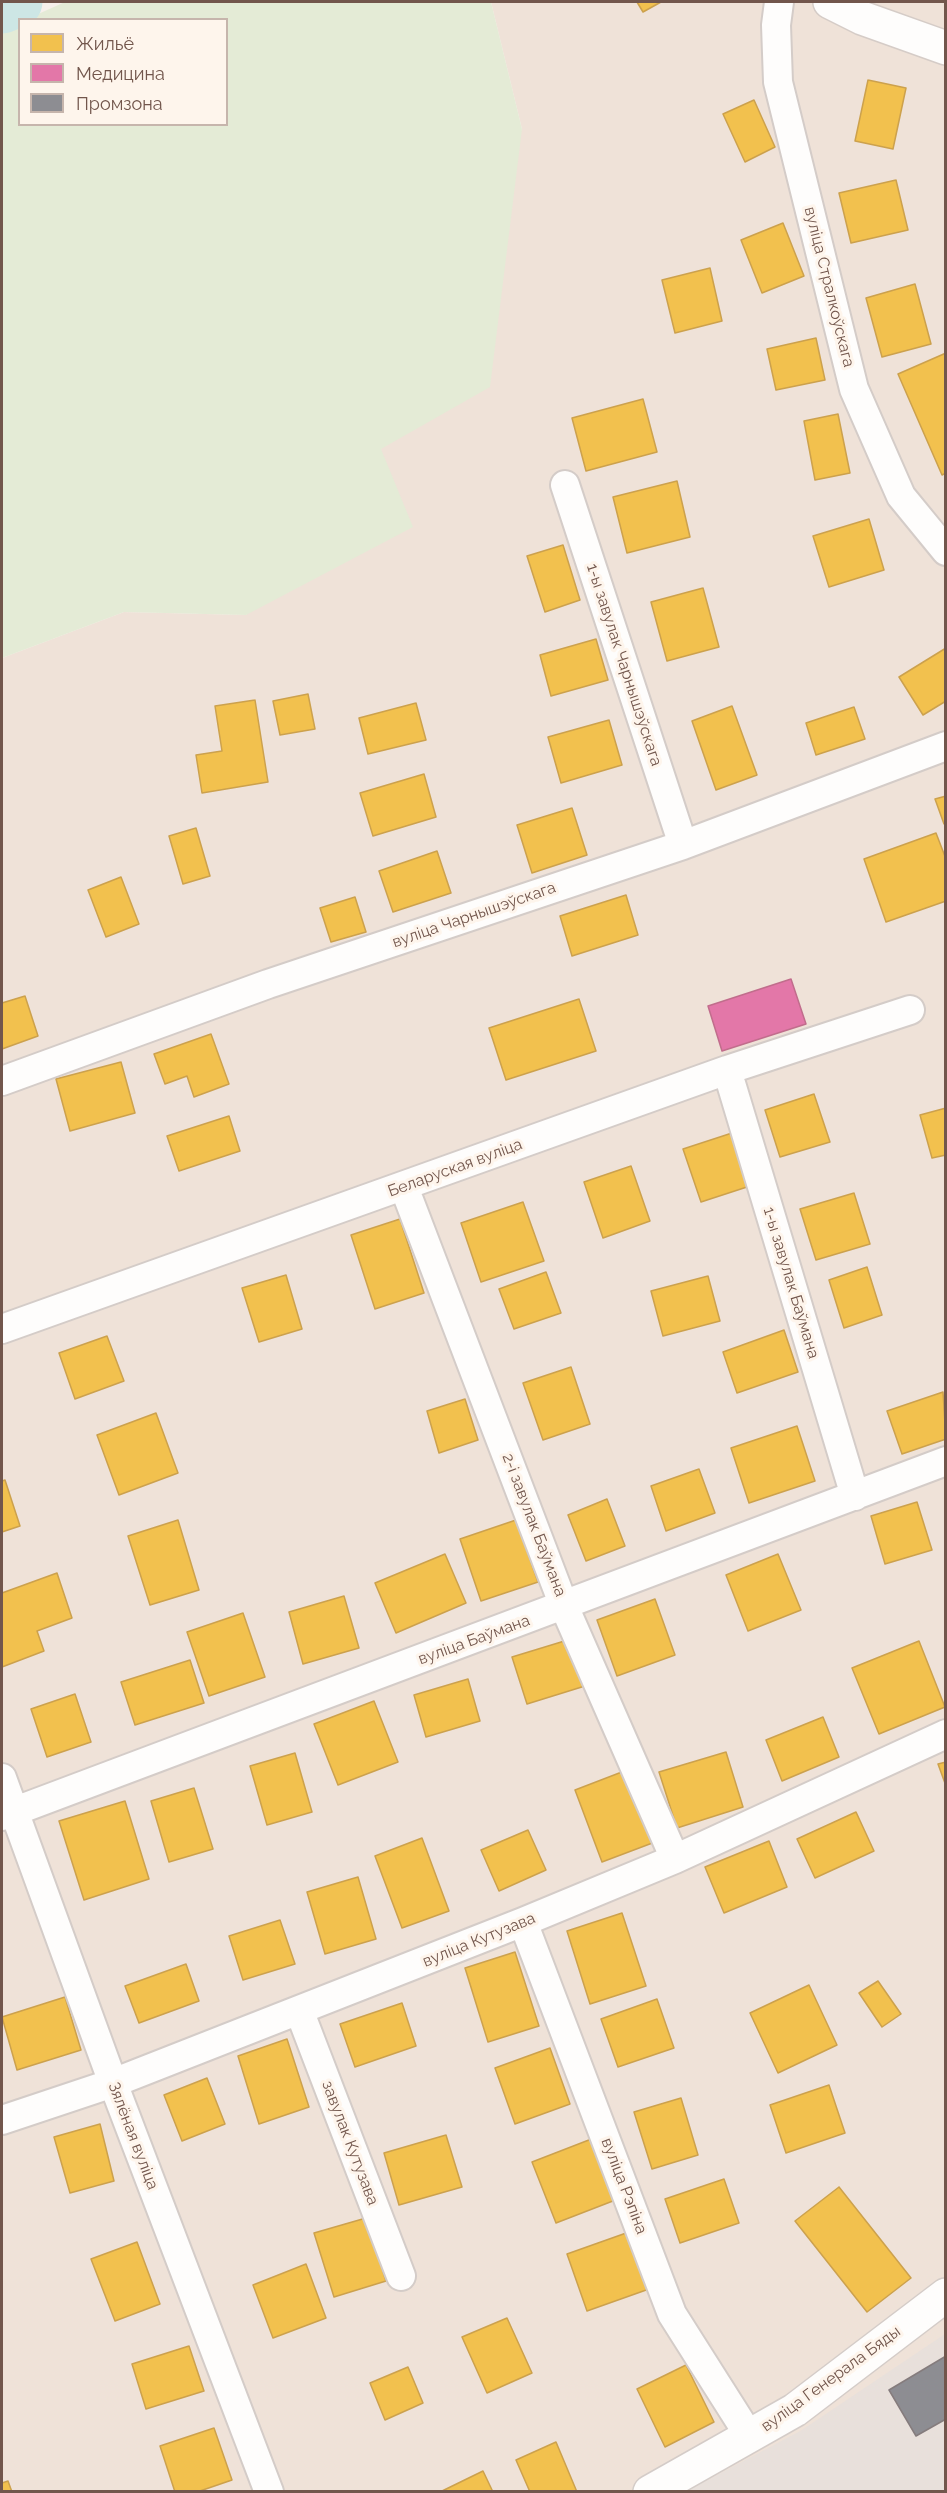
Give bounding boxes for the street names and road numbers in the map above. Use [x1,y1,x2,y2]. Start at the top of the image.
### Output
street label: вуліца Стралкоўскага [800,205,858,369]
street label: 1-ы завулак Чарнышэўскага [582,561,666,769]
street label: вуліца Чарнышэўскага [390,878,558,952]
street label: Беларуская вуліца [385,1135,525,1201]
street label: 1-ы завулак Баўмана [759,1205,823,1361]
street label: 2-і завулак Баўмана [498,1451,570,1599]
street label: вуліца Баўмана [416,1611,532,1669]
street label: вуліца Кутузава [420,1909,538,1971]
street label: завулак Кутузава [317,2078,383,2208]
street label: Зялёная вуліца [104,2080,162,2192]
street label: вуліца Рэпіна [597,2135,651,2237]
street label: вуліца Генерала Бяды [758,2322,904,2436]

